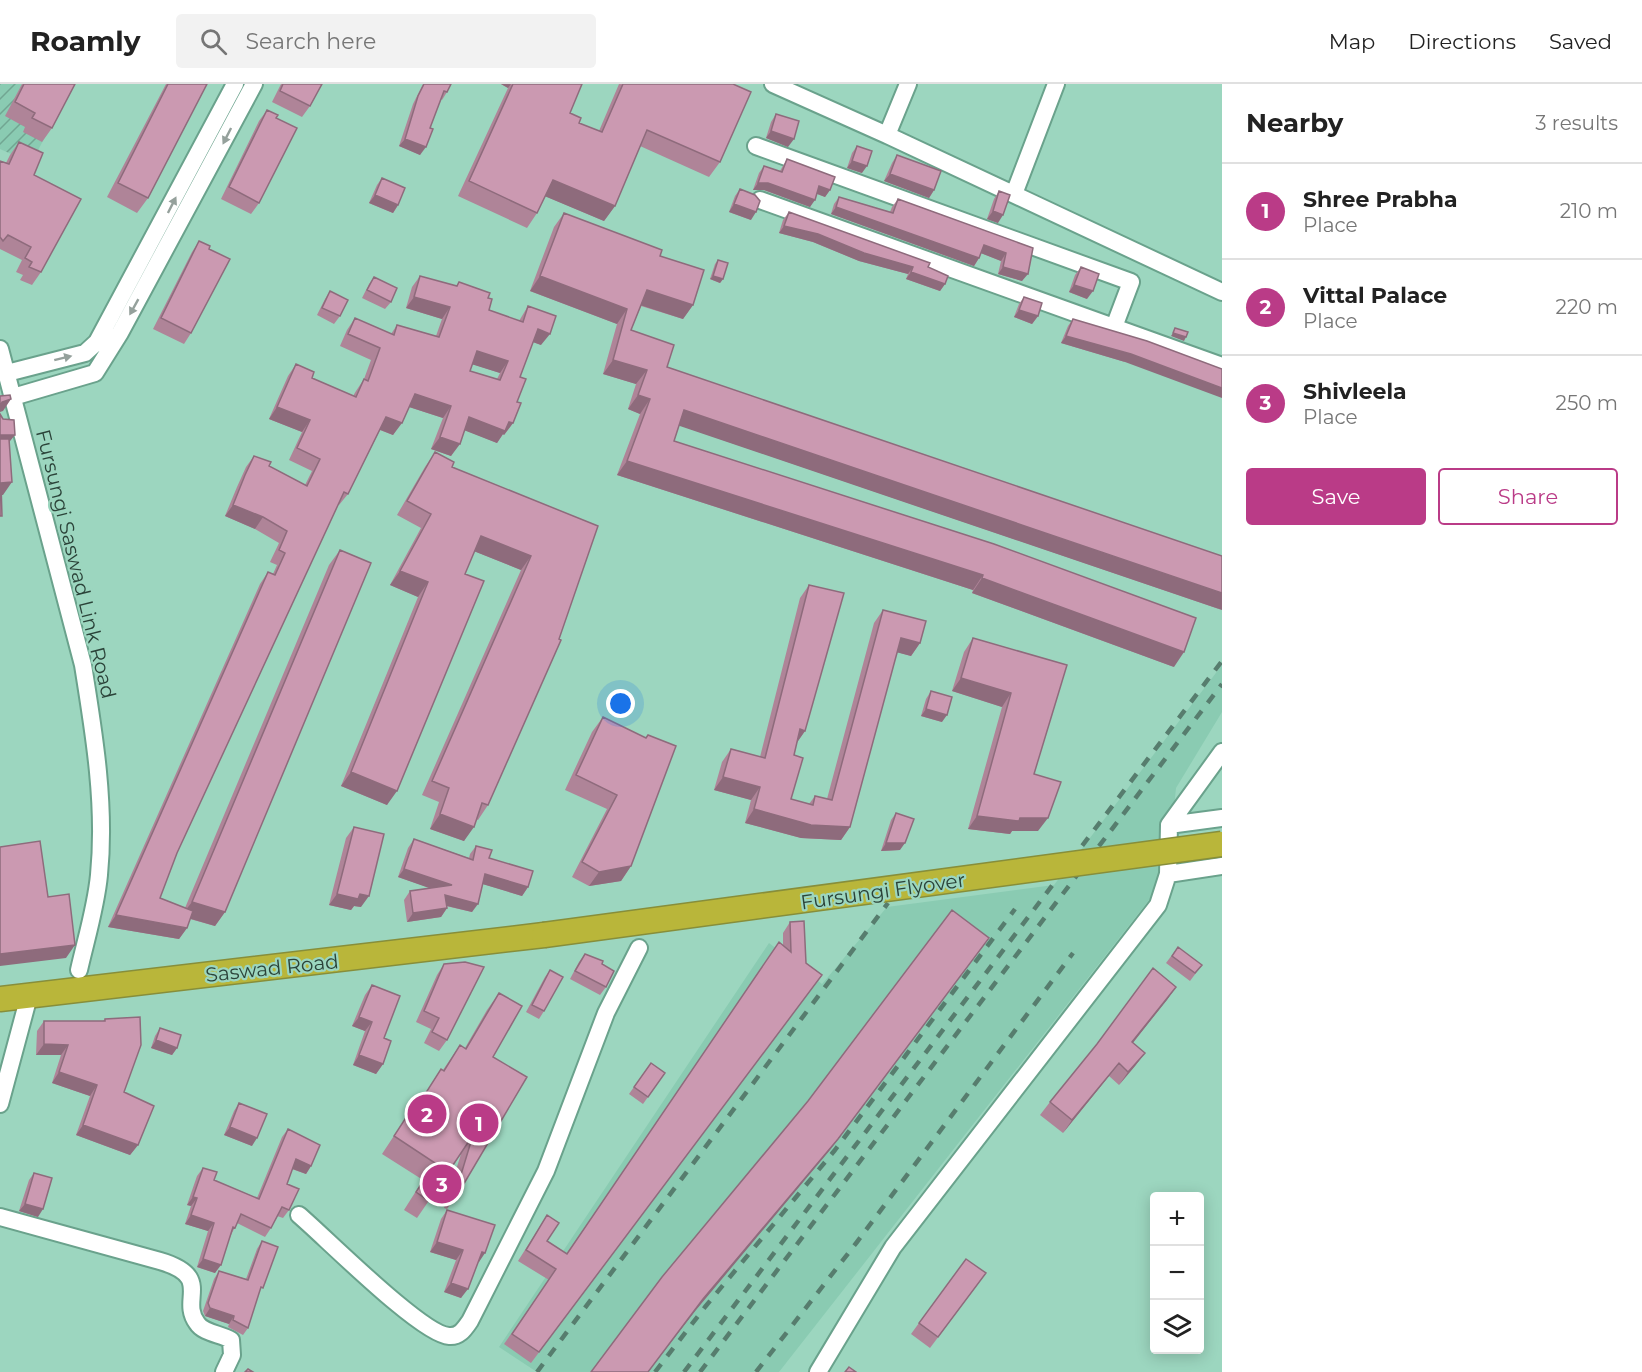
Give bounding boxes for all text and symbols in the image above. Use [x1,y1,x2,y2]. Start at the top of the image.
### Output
search box [176,14,596,68]
text: Roamly [30,24,140,58]
icon: search [197,25,230,58]
text: Search here [245,28,376,55]
text: Map [1329,29,1375,54]
text: Directions [1408,29,1516,54]
text: Saved [1549,29,1612,54]
text: Nearby [1246,107,1343,139]
text: 3 results [1535,111,1618,135]
one-way arrow [222,128,232,145]
text: Shree Prabha [1303,186,1458,213]
one-way arrow [167,197,177,214]
text: 1 [1262,199,1269,223]
text: 210 m [1560,199,1618,223]
text: Place [1303,213,1358,237]
text: Vittal Palace [1303,282,1447,309]
text: 2 [1260,295,1271,319]
text: 220 m [1556,295,1618,319]
one-way arrow [129,299,139,316]
text: Place [1303,309,1358,333]
one-way arrow [54,353,72,363]
text: Shivleela [1303,378,1407,405]
text: 3 [1260,391,1271,415]
text: 250 m [1556,391,1618,415]
text: Place [1303,405,1358,429]
street label: Fursungi Saswad Link Road [31,427,121,701]
button: Save [1246,468,1426,525]
button: Share [1438,468,1618,525]
your location [606,689,635,718]
street label: Fursungi Flyover [799,868,967,914]
street label: Saswad Road [204,949,340,987]
pin: 2 [408,1092,446,1136]
pin: 1 [460,1100,498,1146]
pin: 3 [422,1162,462,1206]
map controls [1150,1192,1204,1354]
button: + [1150,1192,1204,1246]
button: − [1150,1246,1204,1300]
button: layers [1150,1300,1204,1354]

